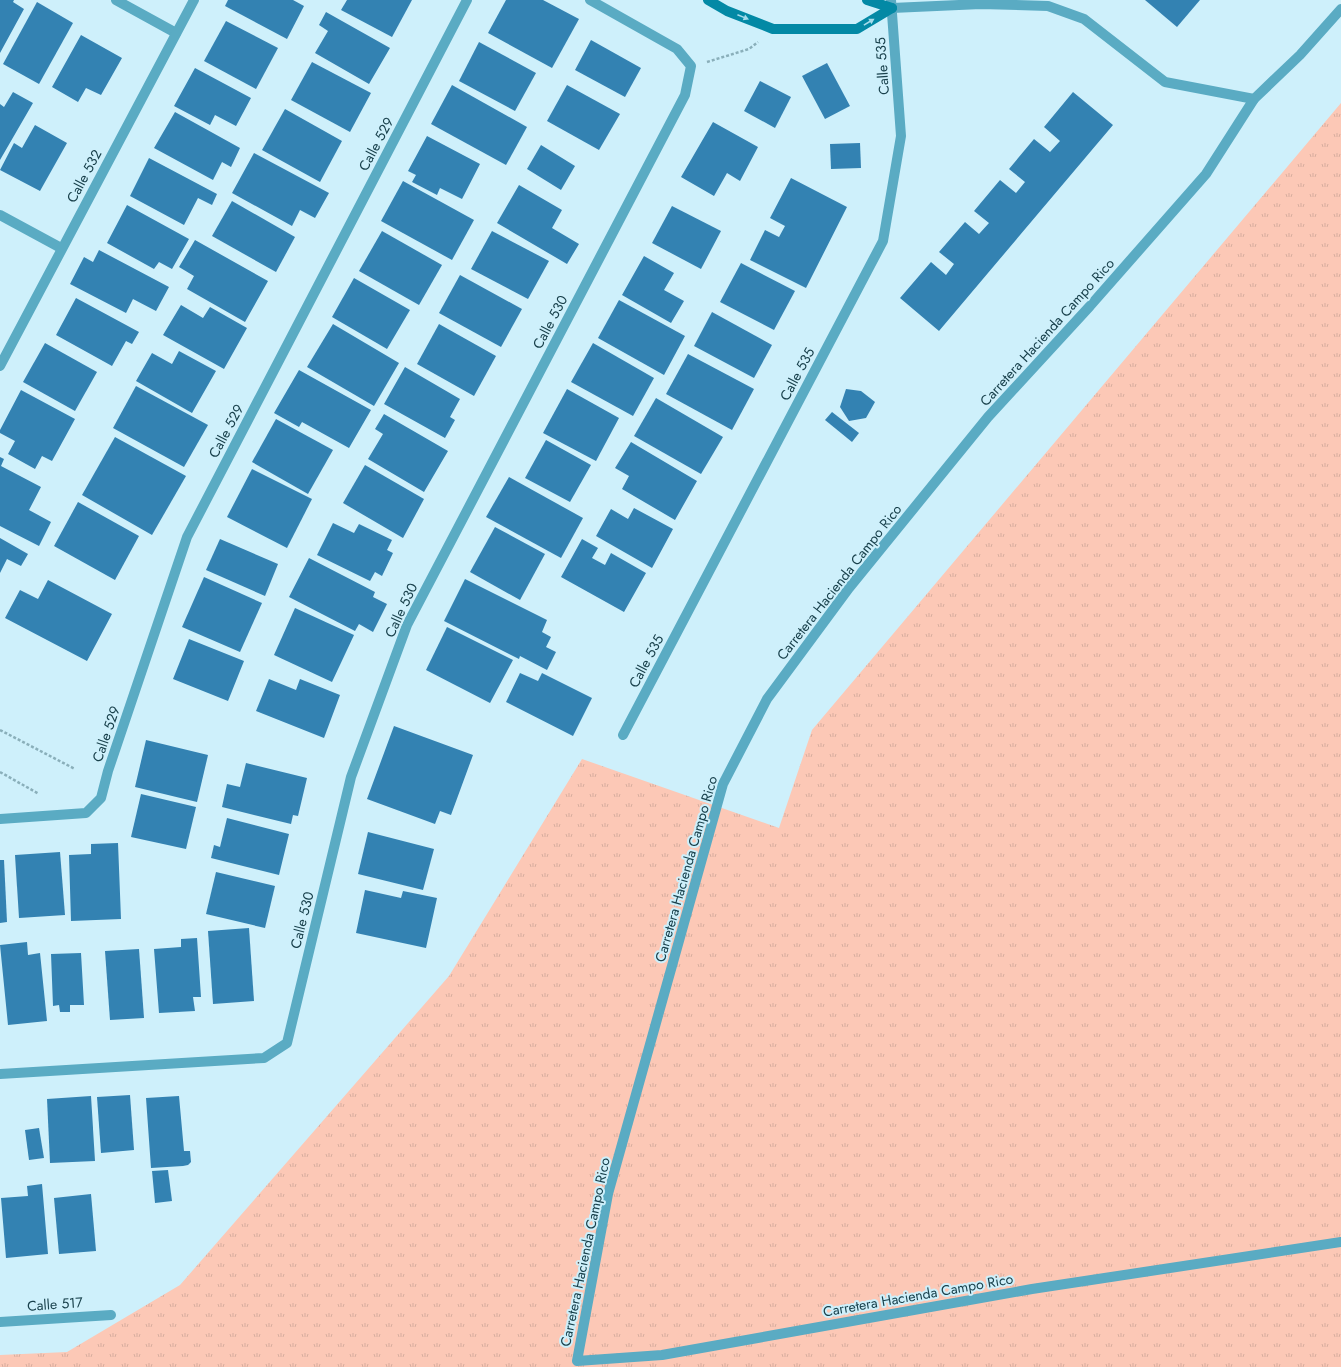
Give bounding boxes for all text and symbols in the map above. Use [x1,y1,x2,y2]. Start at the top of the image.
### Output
one-way arrow [737,14,749,20]
one-way arrow [864,18,874,26]
street label: Calle 535 [870,36,894,95]
street label: Calle 529 [354,114,398,174]
street label: Calle 532 [62,146,106,206]
street label: Carretera Hacienda Campo Rico [975,253,1119,410]
street label: Calle 530 [528,292,572,352]
street label: Calle 535 [775,344,819,404]
street label: Calle 529 [204,401,248,461]
street label: Carretera Hacienda Campo Rico [772,500,906,664]
street label: Calle 530 [380,579,422,641]
street label: Calle 535 [624,631,668,691]
street label: Calle 529 [87,703,125,765]
street label: Carretera Hacienda Campo Rico [650,773,722,964]
street label: Calle 530 [285,889,319,951]
street label: Carretera Hacienda Campo Rico [555,1155,615,1348]
street label: Carretera Hacienda Campo Rico [821,1268,1015,1322]
street label: Calle 517 [27,1292,84,1316]

